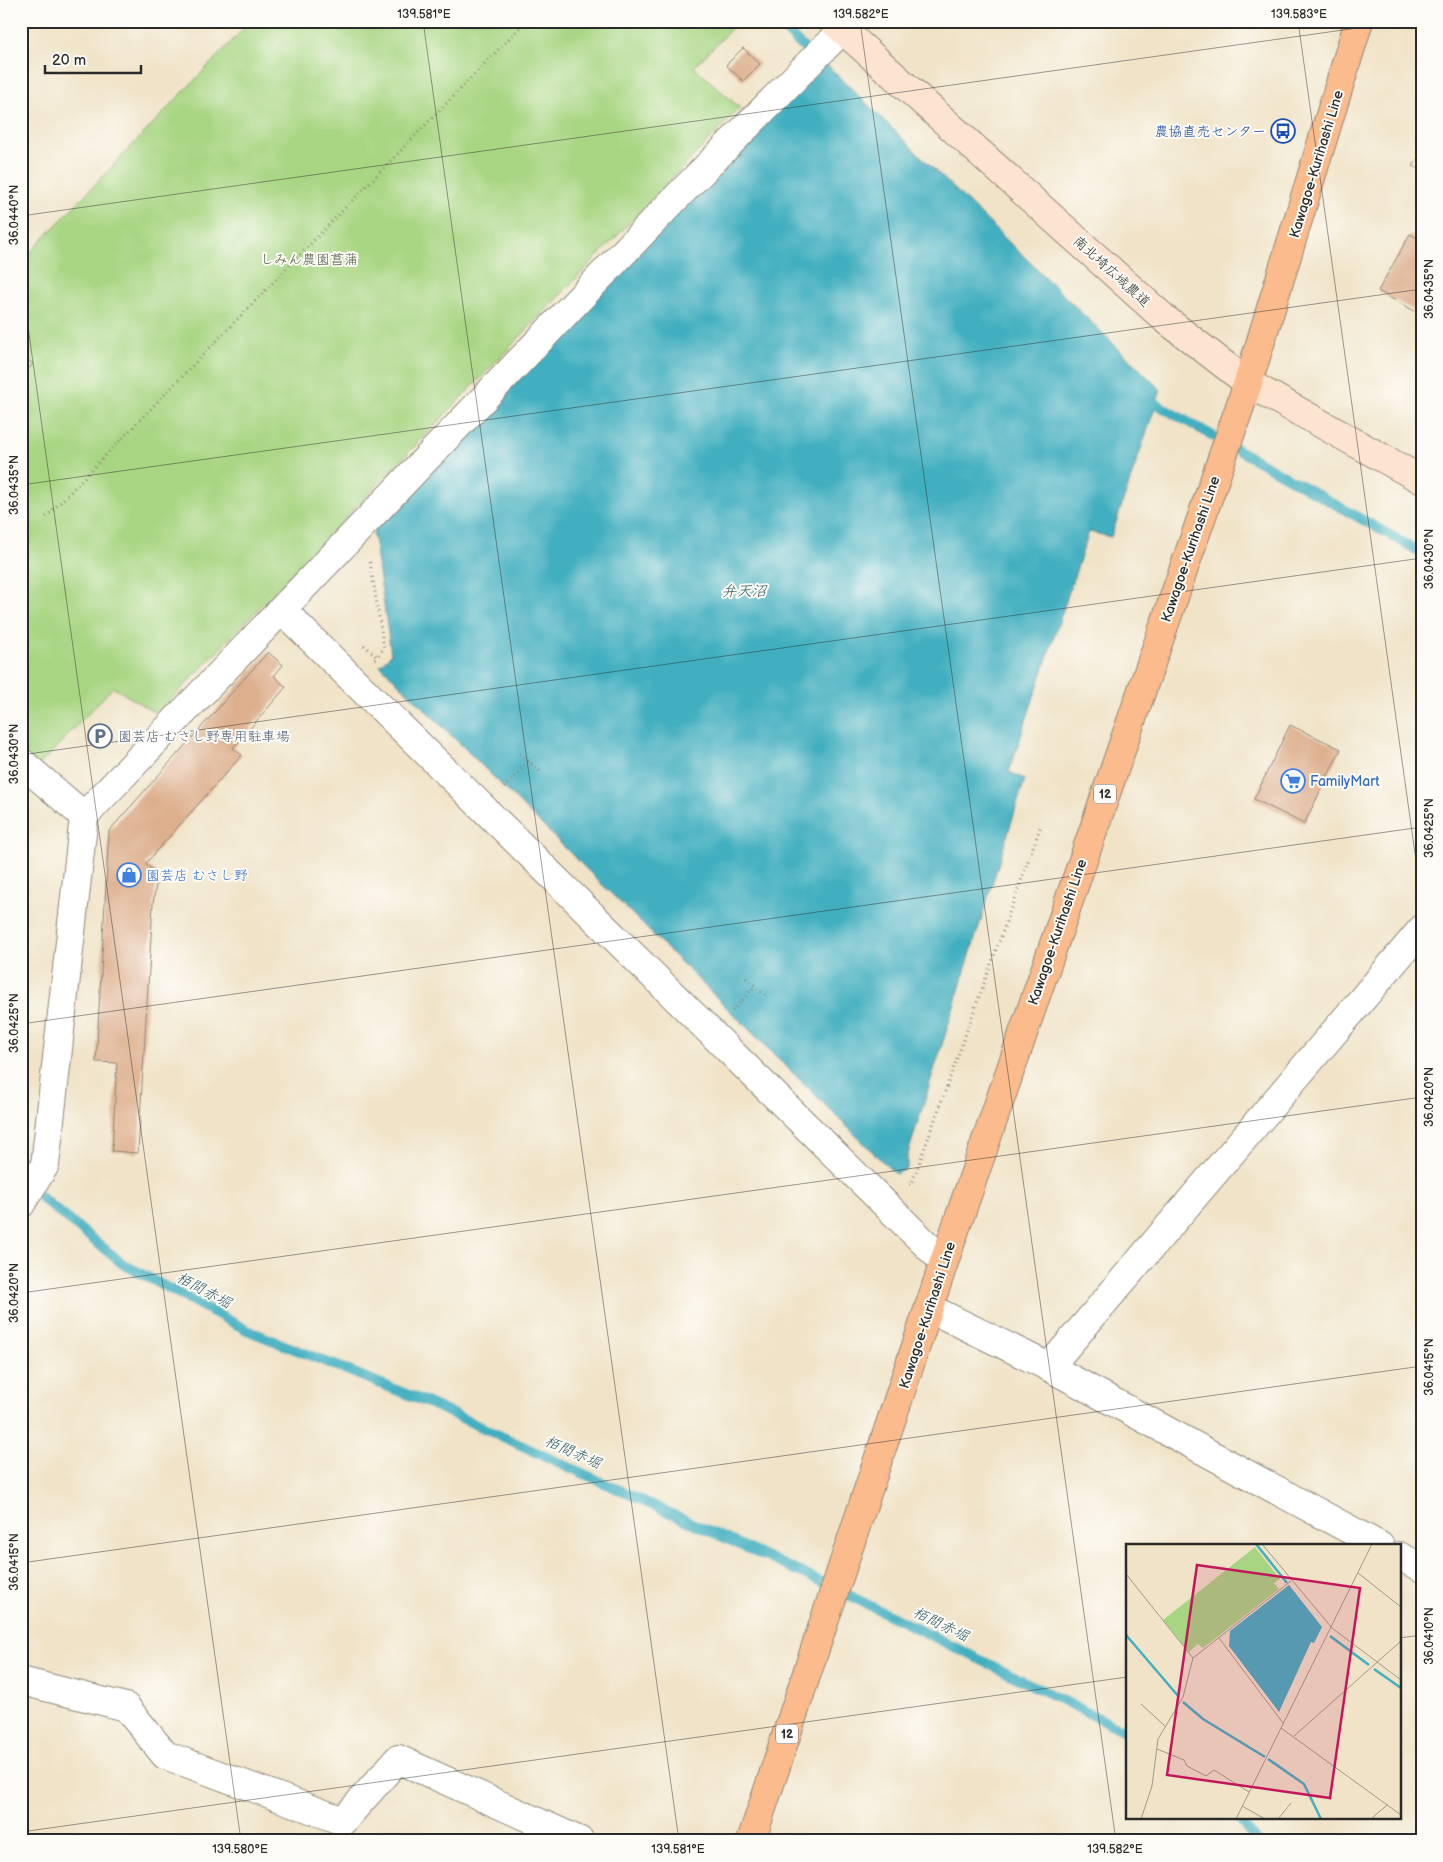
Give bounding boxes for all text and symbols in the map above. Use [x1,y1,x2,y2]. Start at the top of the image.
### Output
text: 139.581°E [397,7,451,22]
text: 139.582°E [833,7,889,22]
text: 139.583°E [1271,7,1327,22]
scale bar [45,42,141,74]
text: 20 m [52,51,86,70]
street label: Kawagoe-Kurihashi Line [1286,88,1347,240]
bus stop icon: 農協直売センター [1270,118,1296,144]
place label: 農協直売センター [1155,123,1266,140]
text: 36.0440°N [7,185,22,245]
street label: 南北埼広域農道 [1070,232,1154,310]
park label: しみん農園菖蒲 [260,251,358,268]
text: 36.0435°N [1422,259,1437,319]
text: 36.0435°N [7,455,22,515]
street label: Kawagoe-Kurihashi Line [1157,474,1223,624]
text: 36.0430°N [1422,529,1437,589]
water label: 弁天沼 [721,582,768,601]
parking icon: 園芸店 むさし野専用駐車場 [87,723,113,749]
text: 36.0430°N [7,724,22,784]
place label: 園芸店 むさし野専用駐車場 [118,728,290,745]
supermarket icon: FamilyMart [1280,768,1306,794]
place label: FamilyMart [1310,773,1380,790]
road number: 12 [1094,784,1116,804]
text: 36.0425°N [1422,798,1437,858]
street label: Kawagoe-Kurihashi Line [1024,857,1090,1007]
shop icon: 園芸店 むさし野 [116,862,142,888]
place label: 園芸店 むさし野 [146,867,248,884]
text: 36.0425°N [7,993,22,1053]
text: 36.0420°N [1422,1067,1437,1127]
street label: Kawagoe-Kurihashi Line [896,1240,959,1391]
text: 36.0420°N [7,1263,22,1323]
water label: 栢間赤堀 [173,1268,236,1313]
text: 36.0415°N [1422,1338,1437,1396]
water label: 栢間赤堀 [542,1432,605,1474]
text: 36.0415°N [7,1533,22,1591]
inset map [1126,1544,1400,1820]
water label: 栢間赤堀 [910,1603,973,1647]
text: 36.0410°N [1422,1607,1437,1665]
road number: 12 [776,1725,798,1744]
text: 139.580°E [212,1842,268,1857]
text: 139.581°E [651,1842,705,1857]
text: 139.582°E [1087,1842,1143,1857]

